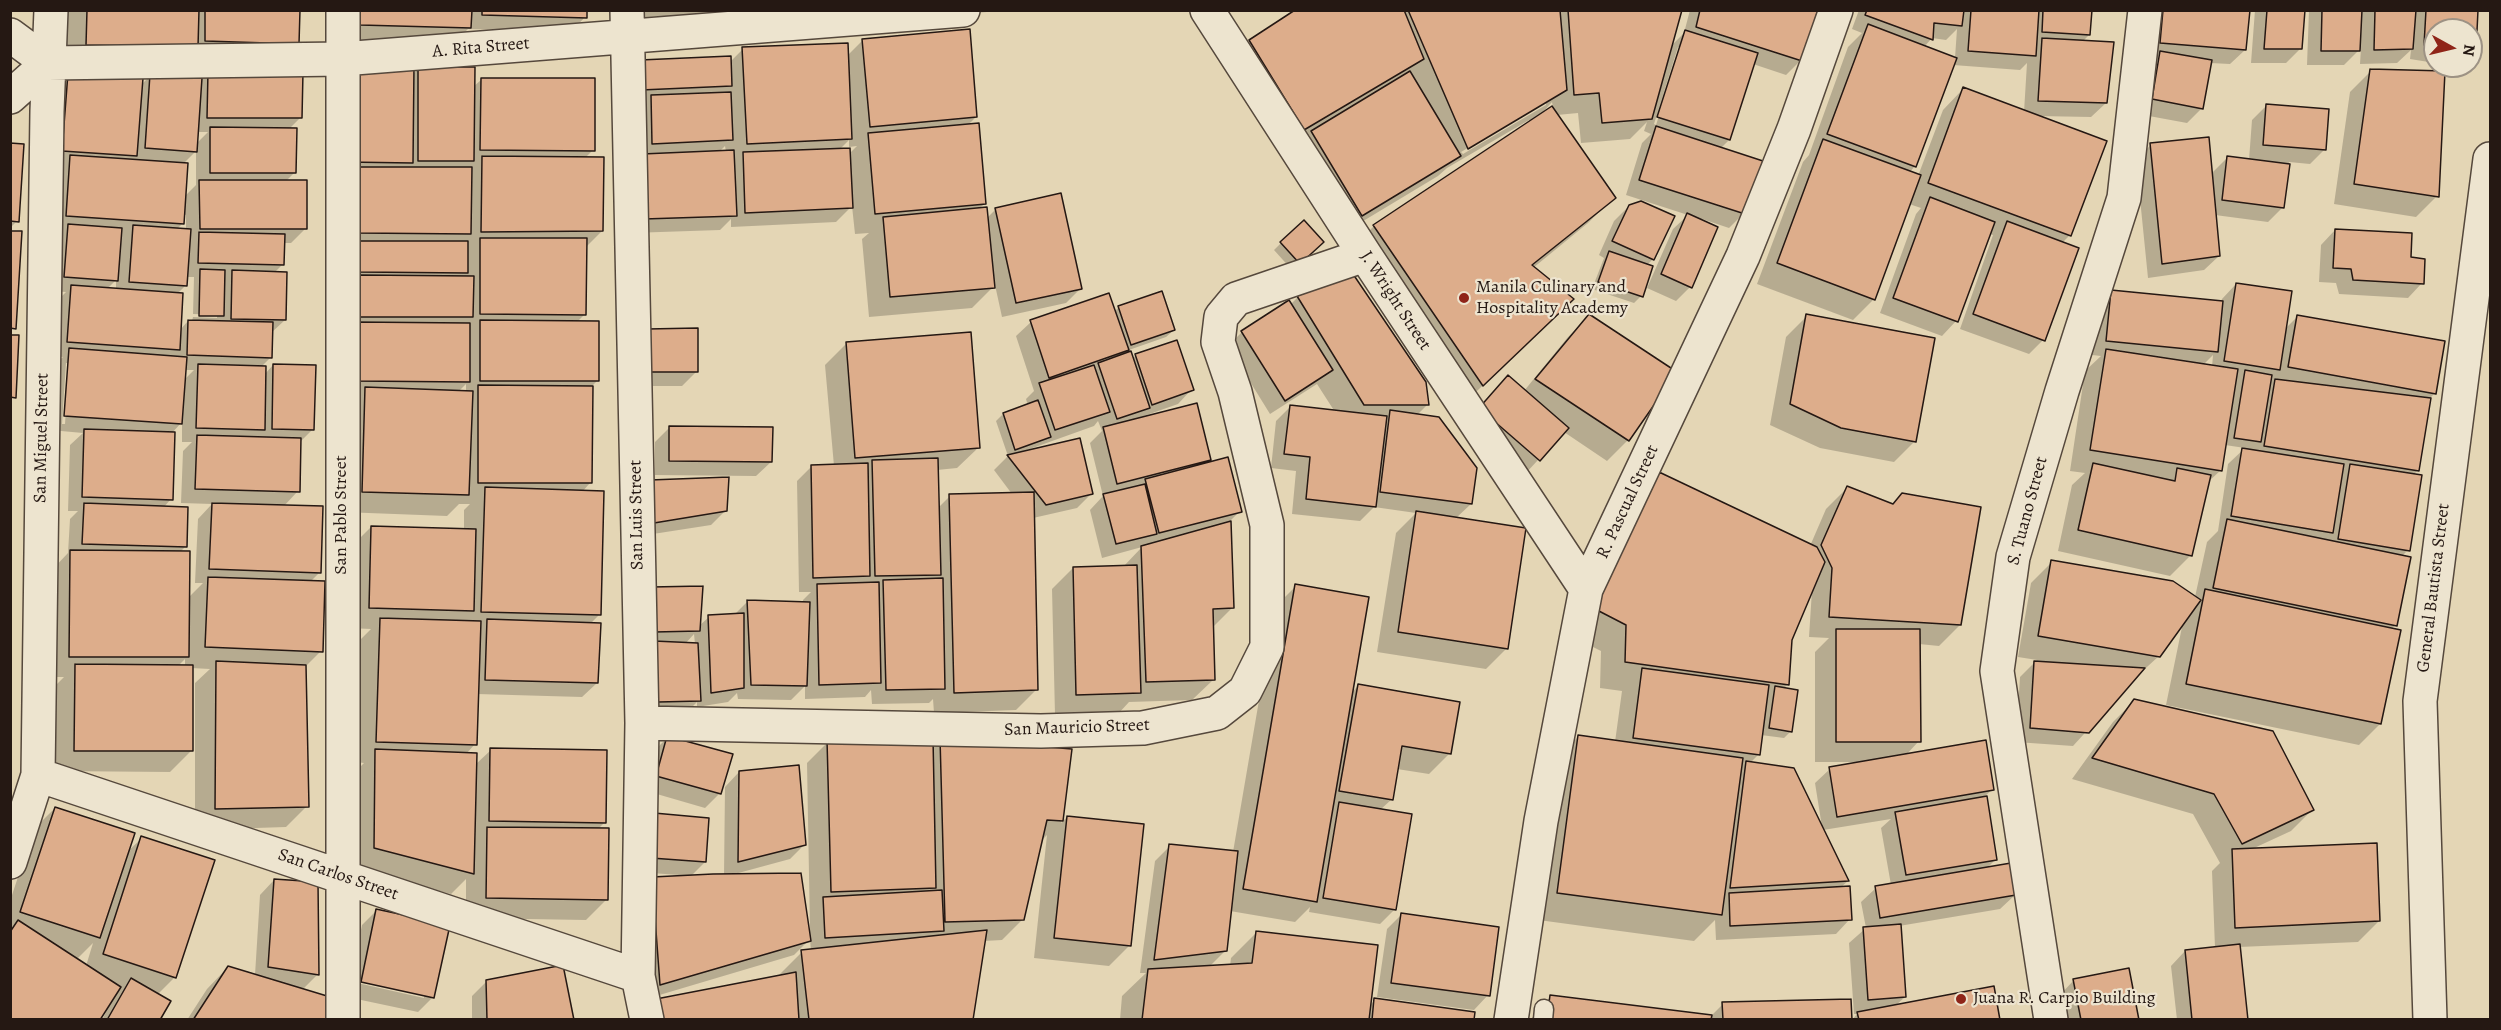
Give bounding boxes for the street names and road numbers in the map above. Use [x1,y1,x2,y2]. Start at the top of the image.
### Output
street label: A. Rita Street [431,33,531,63]
street label: J. Wright Street [1355,247,1435,355]
street label: San Miguel Street [30,373,54,503]
street label: R. Pascual Street [1592,442,1664,562]
street label: S. Tuano Street [2003,454,2053,568]
street label: San Pablo Street [331,455,353,575]
street label: San Luis Street [625,460,649,570]
street label: General Bautista Street [2413,502,2455,674]
street label: San Mauricio Street [1004,715,1150,741]
street label: San Carlos Street [275,844,401,906]

